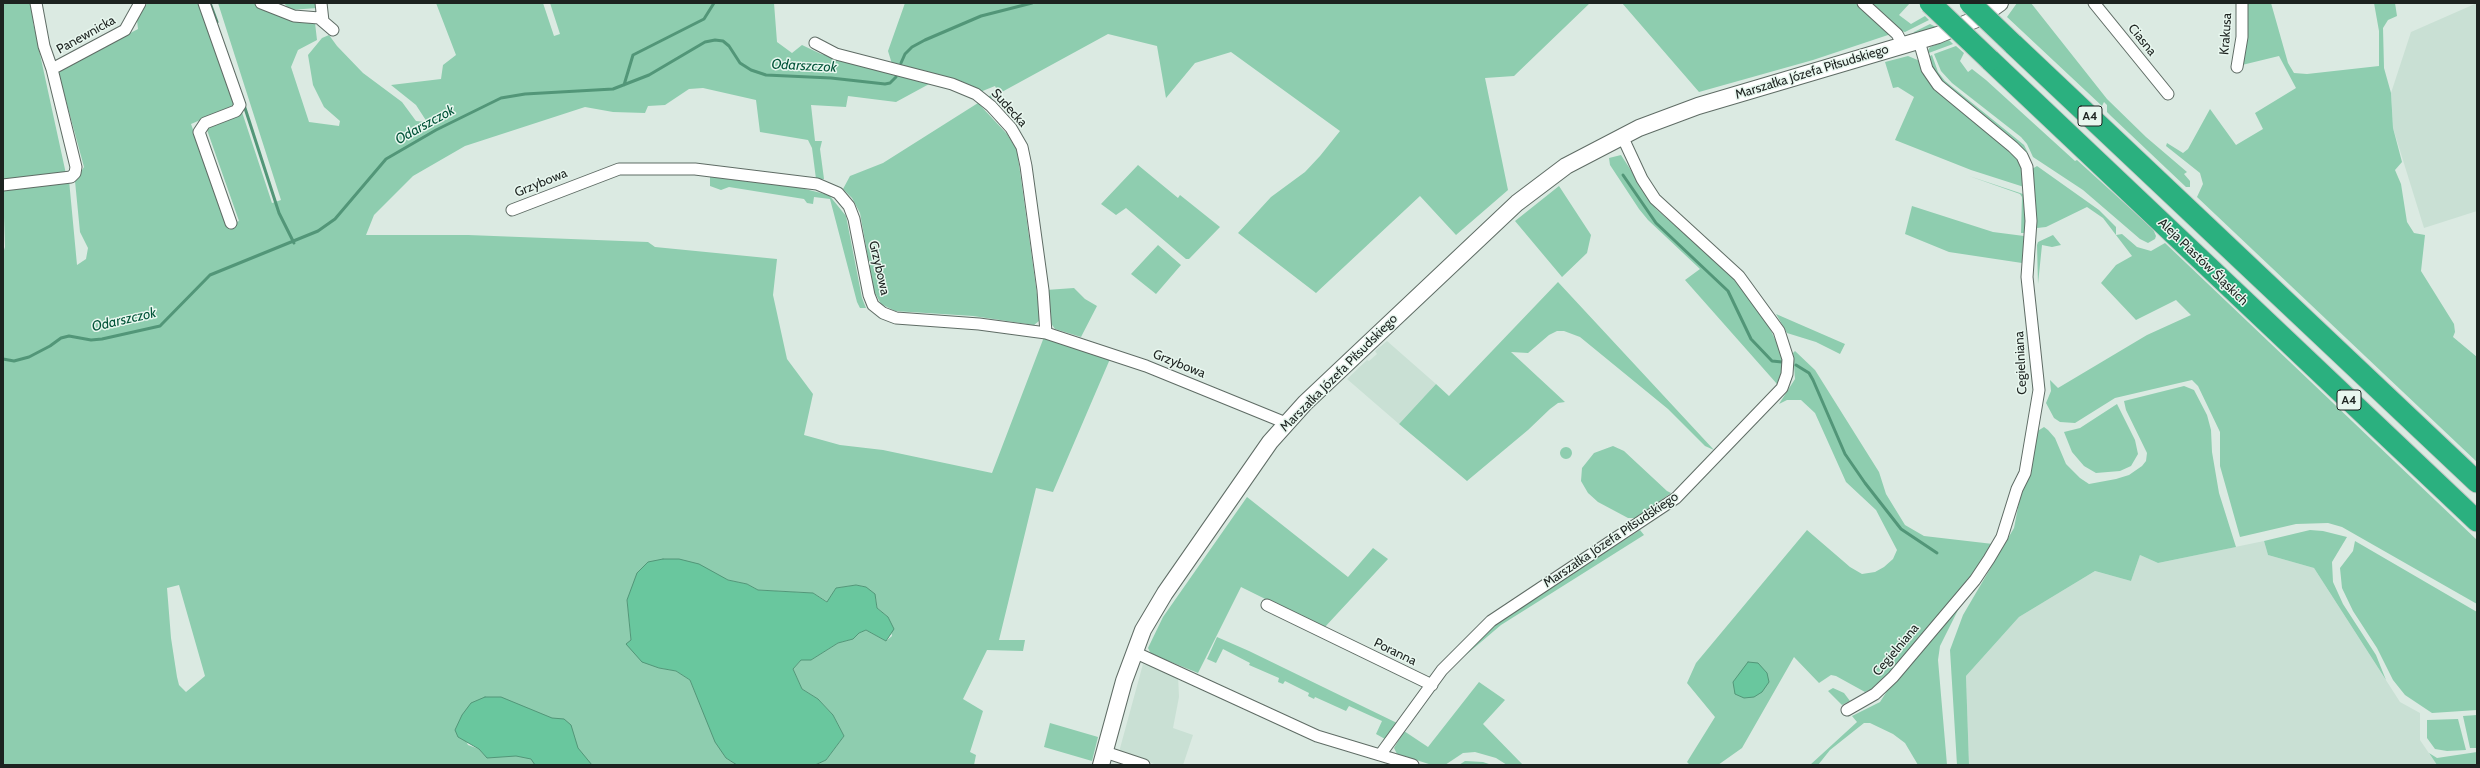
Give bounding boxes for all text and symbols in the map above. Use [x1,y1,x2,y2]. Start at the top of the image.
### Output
street label: Panewnicka [54,12,118,58]
street label: Krakusa [2217,13,2235,55]
street label: Ciasna [2125,21,2159,59]
street label: Marszałka Józefa Piłsudskiego [1733,41,1891,103]
water label: Odarszczok [771,56,837,76]
street label: Sudecka [988,86,1030,130]
water label: Odarszczok [392,102,458,148]
road number: A4 [2078,106,2102,126]
street label: Grzybowa [512,165,570,201]
street label: Aleja Piastów Śląskich [2155,215,2251,309]
street label: Grzybowa [865,239,893,297]
water label: Odarszczok [90,304,158,336]
street label: Marszałka Józefa Piłsudskiego [1277,311,1401,435]
street label: Cegielniana [2012,331,2030,395]
street label: Grzybowa [1150,346,1208,382]
road number: A4 [2337,390,2361,410]
street label: Marszałka Józefa Piłsudskiego [1540,489,1682,591]
street label: Cegielniana [1870,621,1922,679]
street label: Poranna [1371,635,1419,669]

